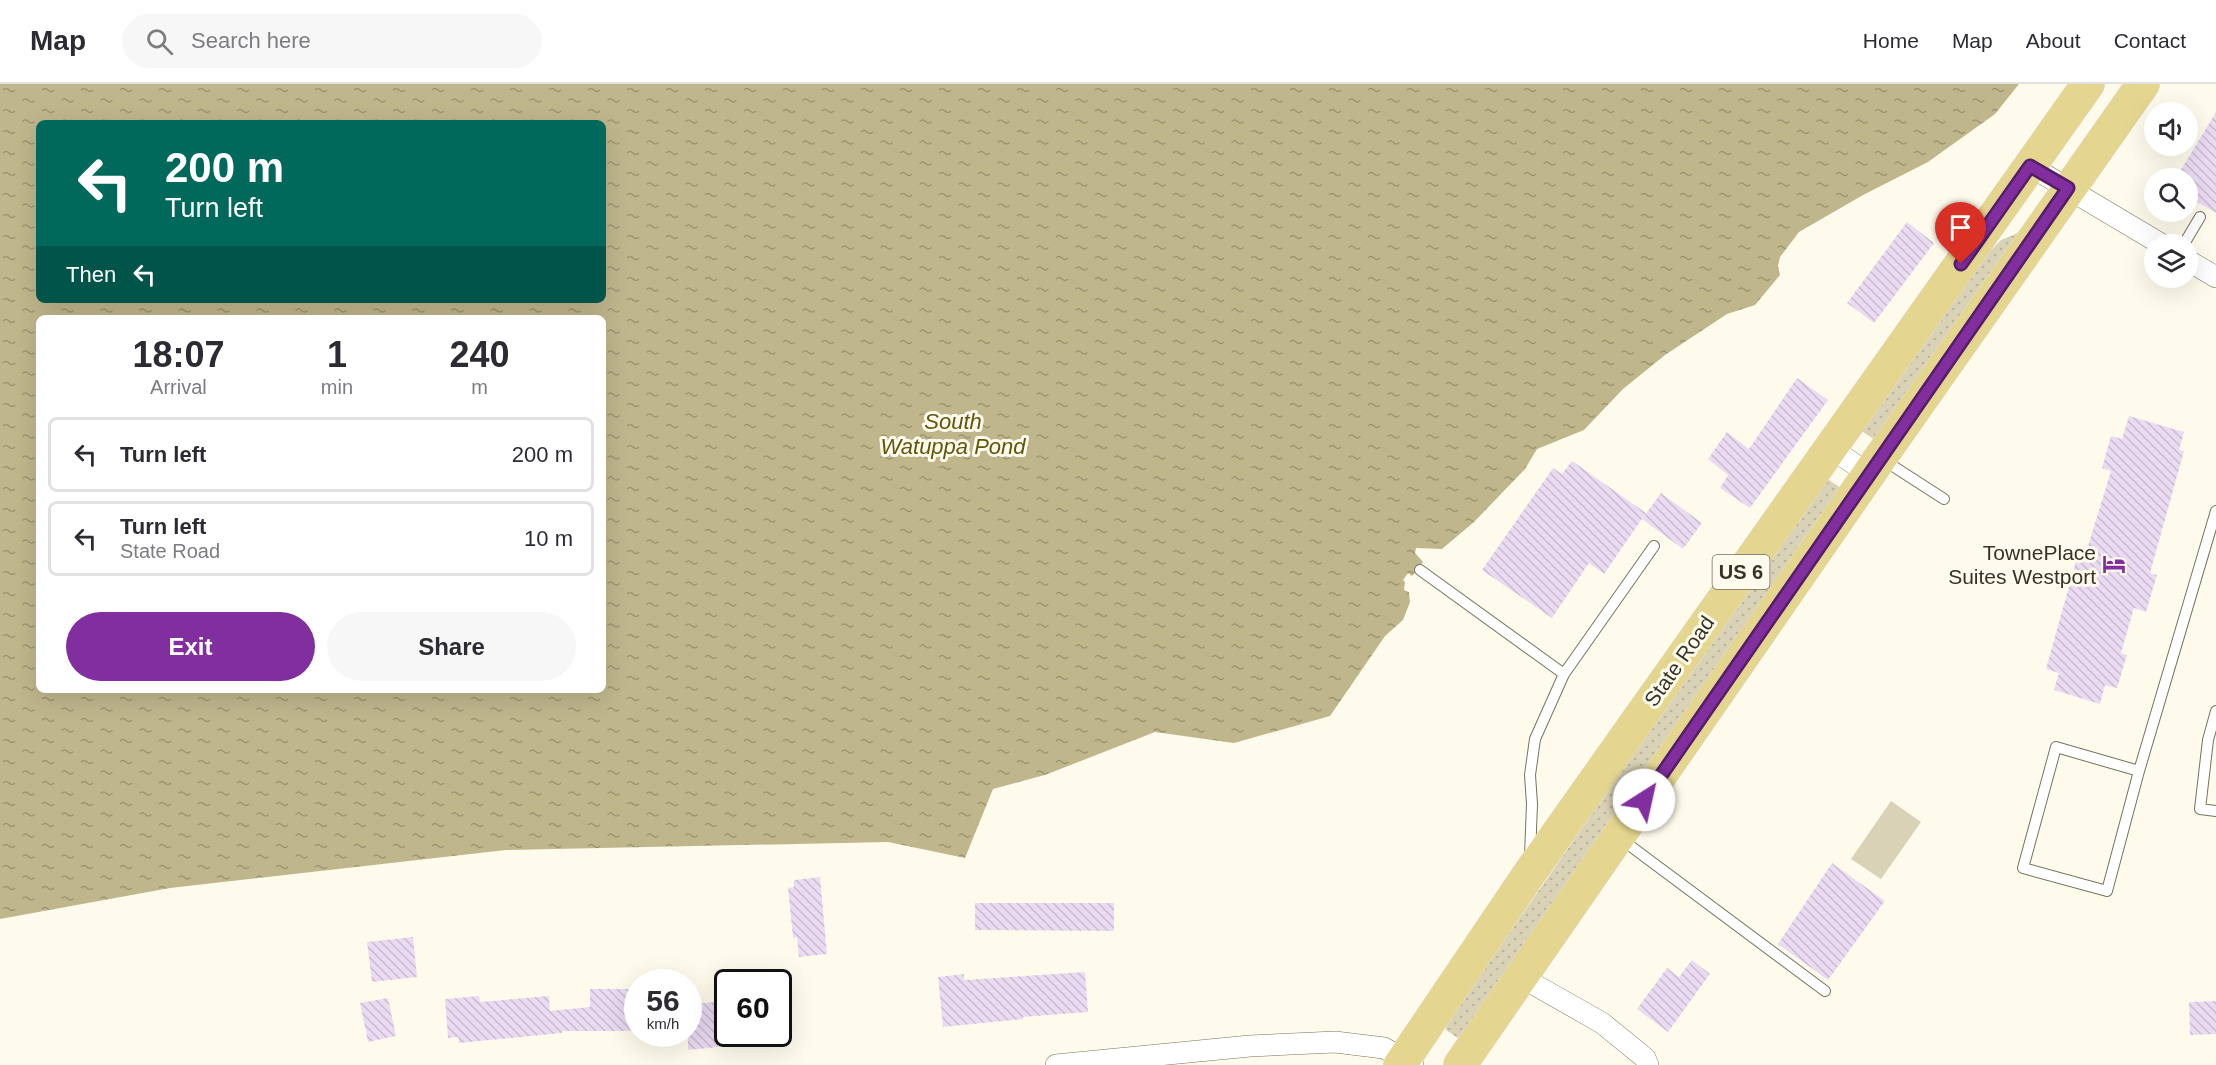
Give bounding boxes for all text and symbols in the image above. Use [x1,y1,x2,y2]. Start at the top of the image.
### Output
search box [122,14,542,68]
text: Map [30,25,86,56]
icon: search [143,25,176,58]
text: Search here [191,28,311,53]
text: Home [1863,29,1919,52]
text: Map [1952,29,1993,52]
text: About [2026,29,2081,52]
text: Contact [2114,29,2186,52]
map controls [2144,102,2198,288]
button: sound [2144,102,2198,156]
icon: left [66,144,144,222]
text: 200 m [165,144,284,191]
button: search [2144,168,2198,222]
text: Turn left [165,193,263,223]
pin [1935,202,1986,264]
icon: arrive [1944,211,1977,244]
button: layers [2144,234,2198,288]
icon: left [128,258,161,291]
text: Then [66,262,116,287]
text: 18:07 [132,334,224,375]
text: 1 [327,334,347,375]
text: 240 [449,334,510,375]
text: Arrival [150,376,207,398]
text: min [321,376,353,398]
text: m [471,376,488,398]
water label: South Watuppa Pond [880,409,1026,459]
icon: left [69,438,102,471]
text: Turn left [120,442,206,467]
text: 200 m [512,442,573,467]
text: Turn left [120,514,206,539]
icon: left [69,522,102,555]
text: 10 m [524,526,573,551]
text: State Road [120,540,220,562]
place label: TownePlace Suites Westport [1948,541,2096,588]
hotel icon: TownePlace Suites Westport [2101,551,2127,577]
road number: US 6 [1712,555,1770,589]
street label: State Road [1639,611,1719,711]
button: Exit [66,612,315,681]
button: Share [327,612,576,681]
position arrow [1612,768,1676,832]
speed limit sign: 60 [714,969,792,1047]
text: 56 [646,984,680,1017]
text: km/h [647,1015,679,1032]

